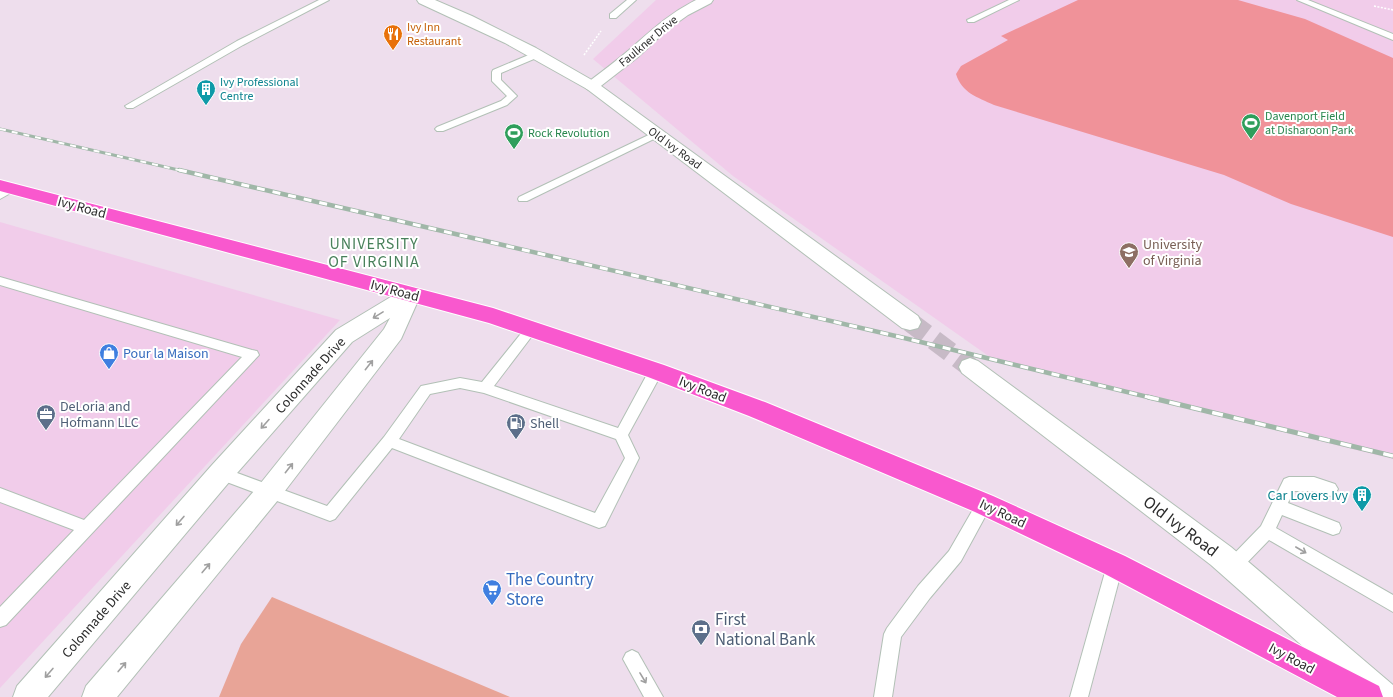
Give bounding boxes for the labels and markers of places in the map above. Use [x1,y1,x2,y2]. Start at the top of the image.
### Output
place label: Ivy Inn Restaurant [407,19,461,50]
restaurant icon: Ivy Inn Restaurant [382,23,404,51]
place label: Ivy Professional Centre [220,74,299,105]
building icon: Ivy Professional Centre [195,78,217,106]
place label: Davenport Field at Disharoon Park [1265,108,1354,139]
sports icon: Davenport Field at Disharoon Park [1240,112,1262,140]
sports icon: Rock Revolution [503,122,525,150]
place label: Rock Revolution [528,125,609,142]
place label: University of Virginia [1143,235,1202,271]
school or university icon: University of Virginia [1118,241,1140,269]
shop icon: Pour la Maison [98,342,120,370]
place label: Pour la Maison [123,344,209,364]
place label: DeLoria and Hofmann LLC [60,397,139,433]
office icon: DeLoria and Hofmann LLC [35,403,57,431]
fuel station icon: Shell [505,412,527,440]
place label: Shell [530,414,560,434]
building icon: Car Lovers Ivy [1351,484,1373,512]
place label: Car Lovers Ivy [1267,486,1348,506]
place label: The Country Store [506,568,594,612]
supermarket icon: The Country Store [481,578,503,606]
place label: First National Bank [715,608,816,652]
bank icon: First National Bank [690,618,712,646]

